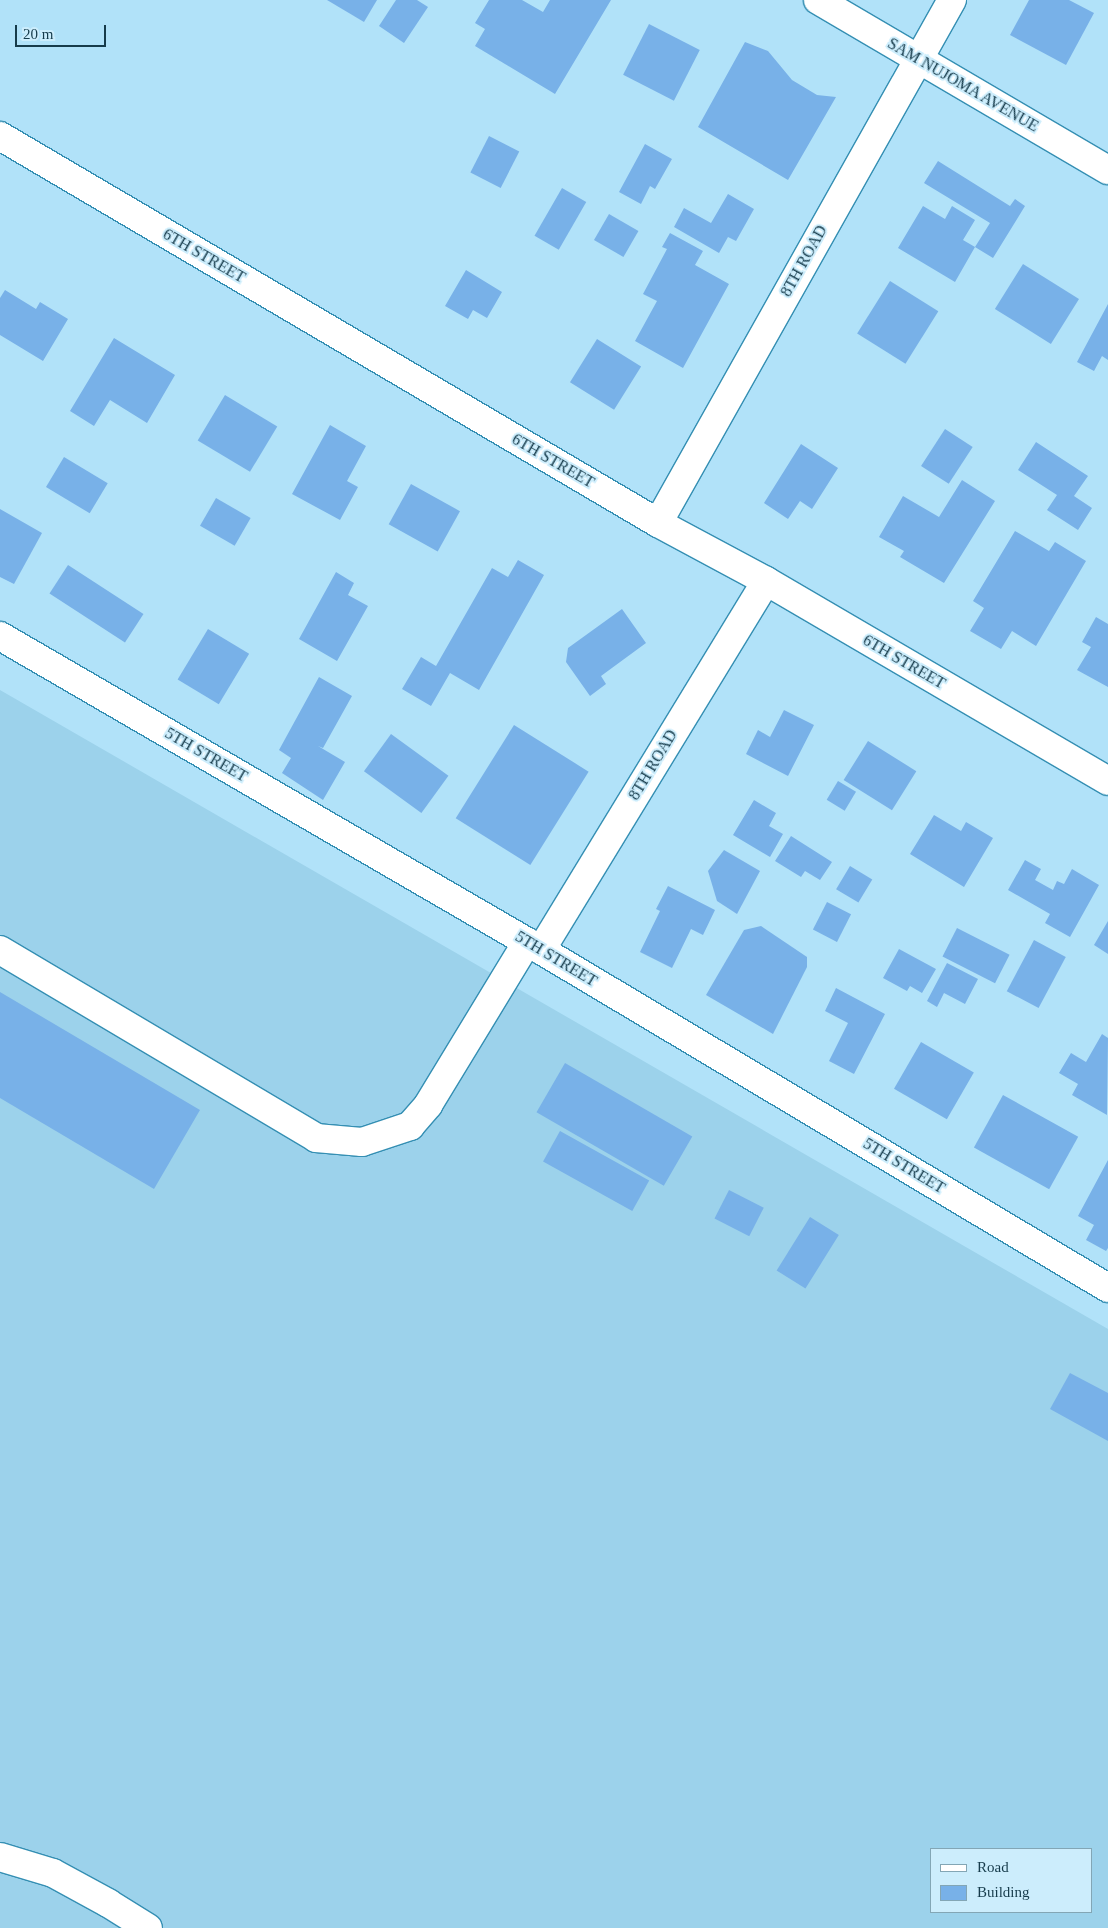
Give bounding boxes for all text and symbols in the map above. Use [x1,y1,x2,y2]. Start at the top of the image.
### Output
scale bar [18,15,109,47]
text: 20 m [23,26,53,42]
street label: SAM NUJOMA AVENUE [883,33,1043,137]
street label: 8TH ROAD [777,222,831,300]
street label: 6TH STREET [159,225,249,287]
street label: 6TH STREET [508,430,598,492]
street label: 6TH STREET [859,631,949,693]
street label: 5TH STREET [161,724,251,786]
street label: 8TH ROAD [625,726,681,804]
street label: 5TH STREET [512,927,600,991]
street label: 5TH STREET [860,1134,948,1198]
legend [930,1848,1093,1913]
text: Road [977,1859,1009,1875]
text: Building [977,1884,1030,1900]

